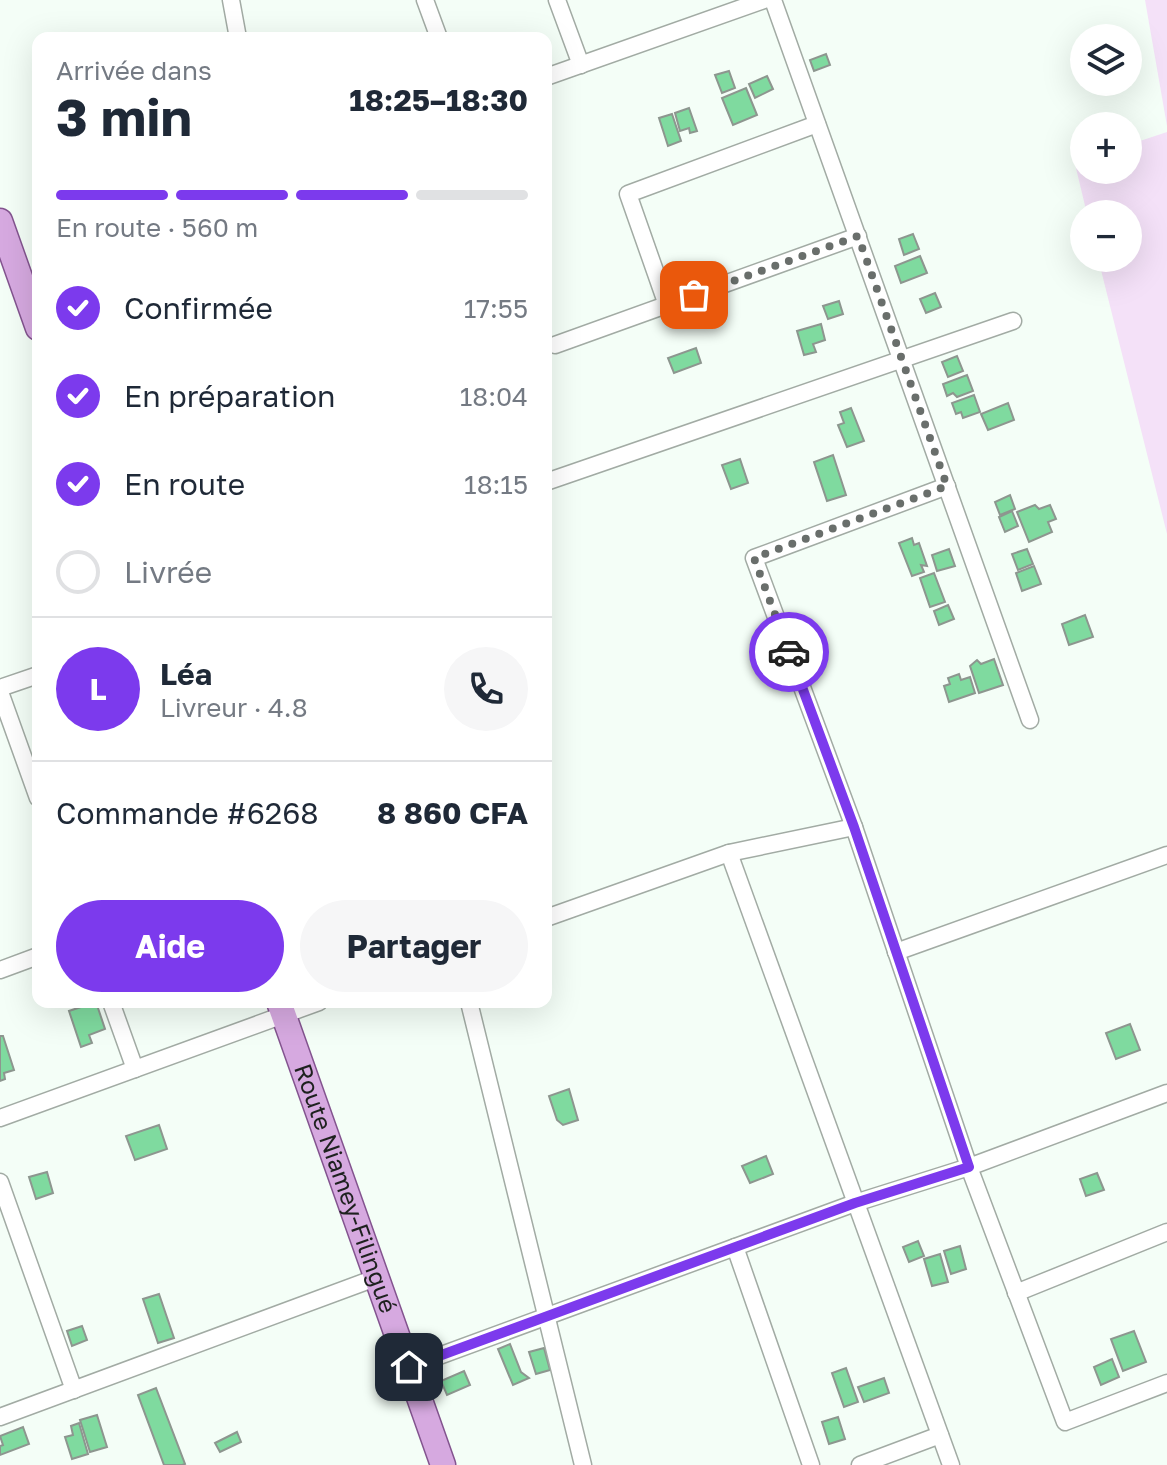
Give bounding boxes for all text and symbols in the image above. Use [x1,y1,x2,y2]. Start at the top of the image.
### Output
map controls [1070,24,1142,272]
button: layers [1070,24,1142,96]
text: Arrivée dans [56,55,212,86]
text: 18:25–18:30 [349,82,528,118]
text: 3 min [56,85,192,147]
button: + [1070,112,1142,184]
button: − [1070,200,1142,272]
text: En route · 560 m [56,212,258,243]
pin [660,261,728,329]
icon: bag [672,273,716,317]
icon: check [56,286,100,330]
text: Confirmée [124,290,273,326]
text: 17:55 [464,293,528,324]
icon: check [56,374,100,418]
text: En préparation [124,378,335,414]
text: 18:04 [460,381,528,412]
icon: check [56,462,100,506]
text: En route [124,466,245,502]
text: 18:15 [464,469,528,500]
text: Livrée [124,554,212,590]
courier [749,612,829,692]
icon: car [767,630,811,674]
button: phone [444,647,528,731]
text: Léa [160,656,212,692]
text: L [89,671,107,707]
text: Livreur · 4.8 [160,692,308,723]
text: Commande #6268 [56,795,319,831]
text: 8 860 CFA [377,795,528,831]
button: Aide [56,900,284,992]
button: Partager [300,900,528,992]
street label: Route Niamey-Filingué [289,1060,404,1317]
pin [375,1333,443,1401]
icon: home [387,1345,431,1389]

